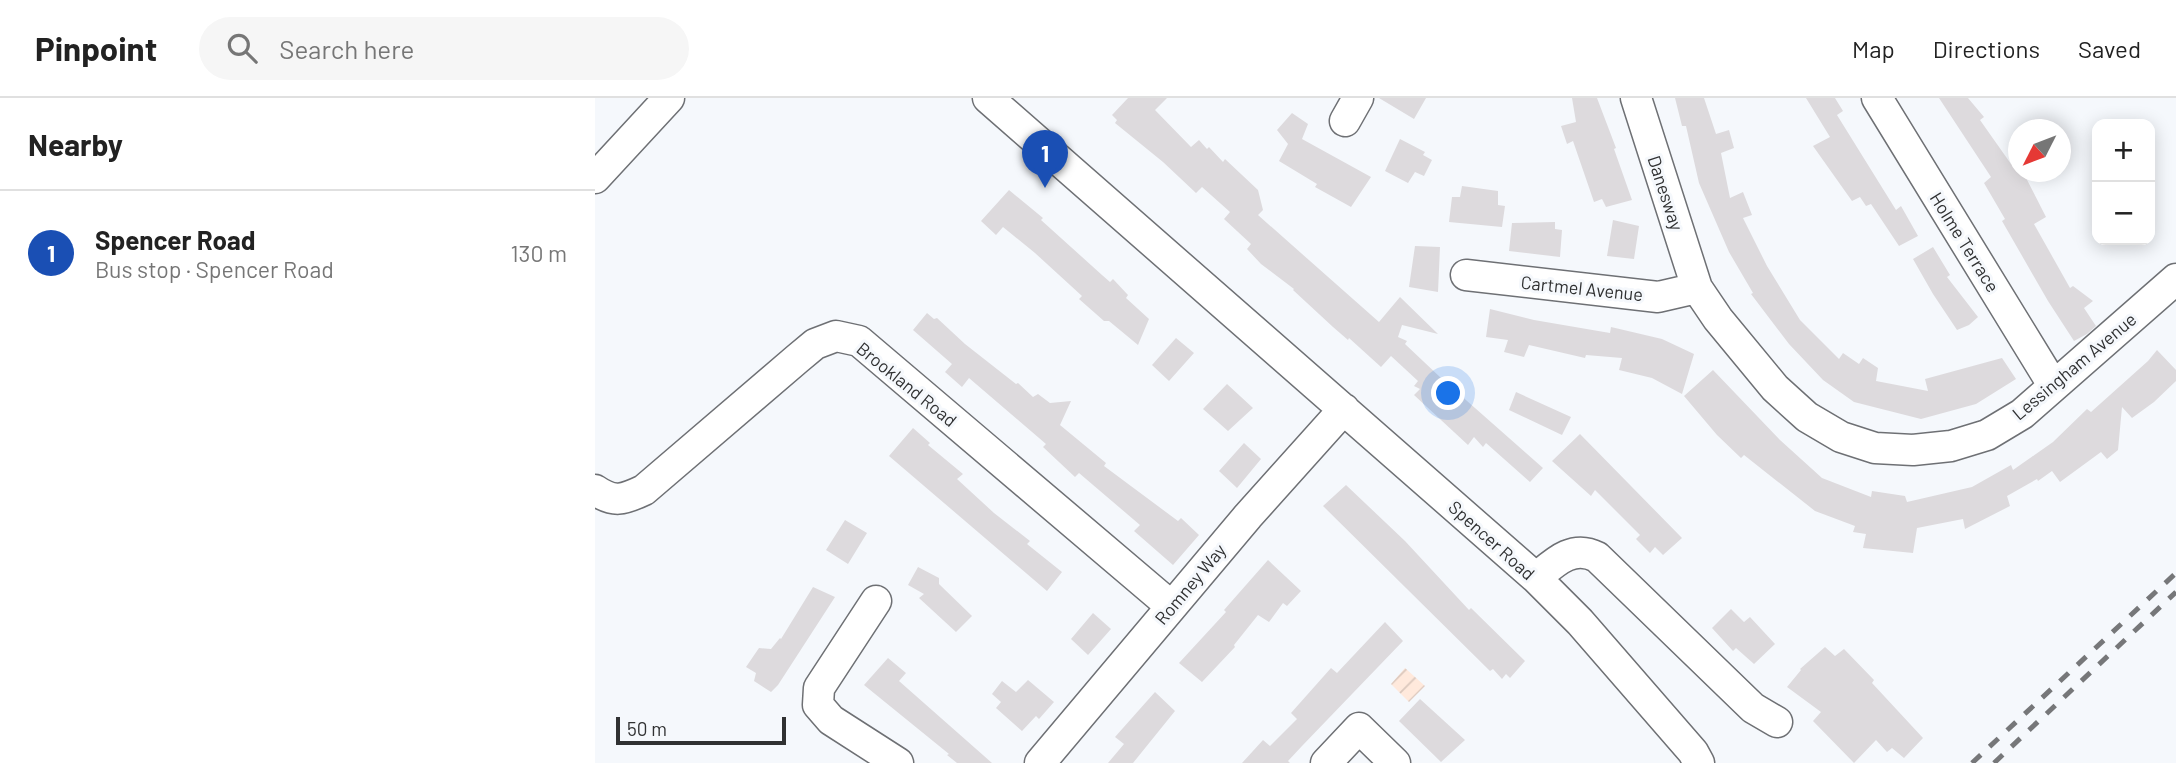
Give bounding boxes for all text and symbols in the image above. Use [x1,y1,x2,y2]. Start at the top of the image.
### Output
search box [199,17,689,80]
text: Pinpoint [35,28,157,68]
icon: search [223,29,261,67]
text: Search here [279,33,414,64]
text: Map [1852,34,1895,63]
text: Directions [1933,34,2040,63]
text: Saved [2078,34,2141,63]
north arrow [2008,119,2071,182]
map controls [2092,119,2155,245]
button: + [2092,119,2155,182]
text: Nearby [28,126,123,162]
pin: 1 [1022,130,1068,188]
street label: Danesway [1644,153,1688,233]
button: − [2092,182,2155,245]
street label: Holme Terrace [1926,188,2004,296]
text: Spencer Road [95,224,255,255]
text: 1 [47,239,55,267]
text: 130 m [510,239,567,267]
text: Bus stop · Spencer Road [95,255,334,283]
street label: Cartmel Avenue [1520,271,1644,305]
street label: Lessingham Avenue [2007,308,2141,424]
street label: Brookland Road [852,337,962,431]
your location [1431,376,1465,410]
street label: Spencer Road [1444,496,1540,584]
street label: Romney Way [1150,539,1230,629]
scale bar [616,714,786,746]
text: 50 m [627,717,667,740]

